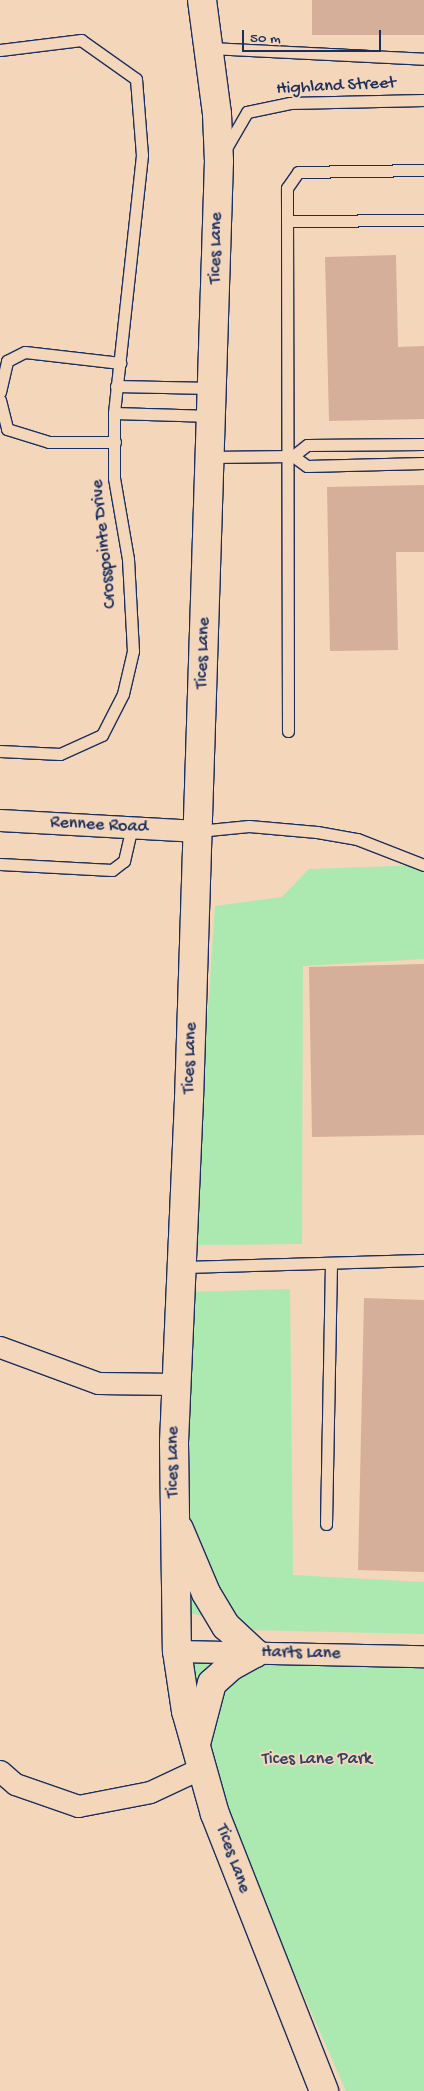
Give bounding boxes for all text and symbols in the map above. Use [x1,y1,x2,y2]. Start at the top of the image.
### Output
scale bar [244,20,383,52]
text: 50 m [250,30,281,48]
street label: Highland Street [276,73,396,101]
street label: Tices Lane [206,212,228,284]
street label: Crosspointe Drive [87,478,123,610]
street label: Tices Lane [192,617,216,689]
street label: Rennee Road [50,813,148,839]
street label: Tices Lane [179,1022,203,1094]
street label: Tices Lane [163,1426,185,1498]
street label: Harts Lane [261,1643,341,1665]
park label: Tices Lane Park [262,1749,372,1771]
street label: Tices Lane [210,1822,254,1896]

